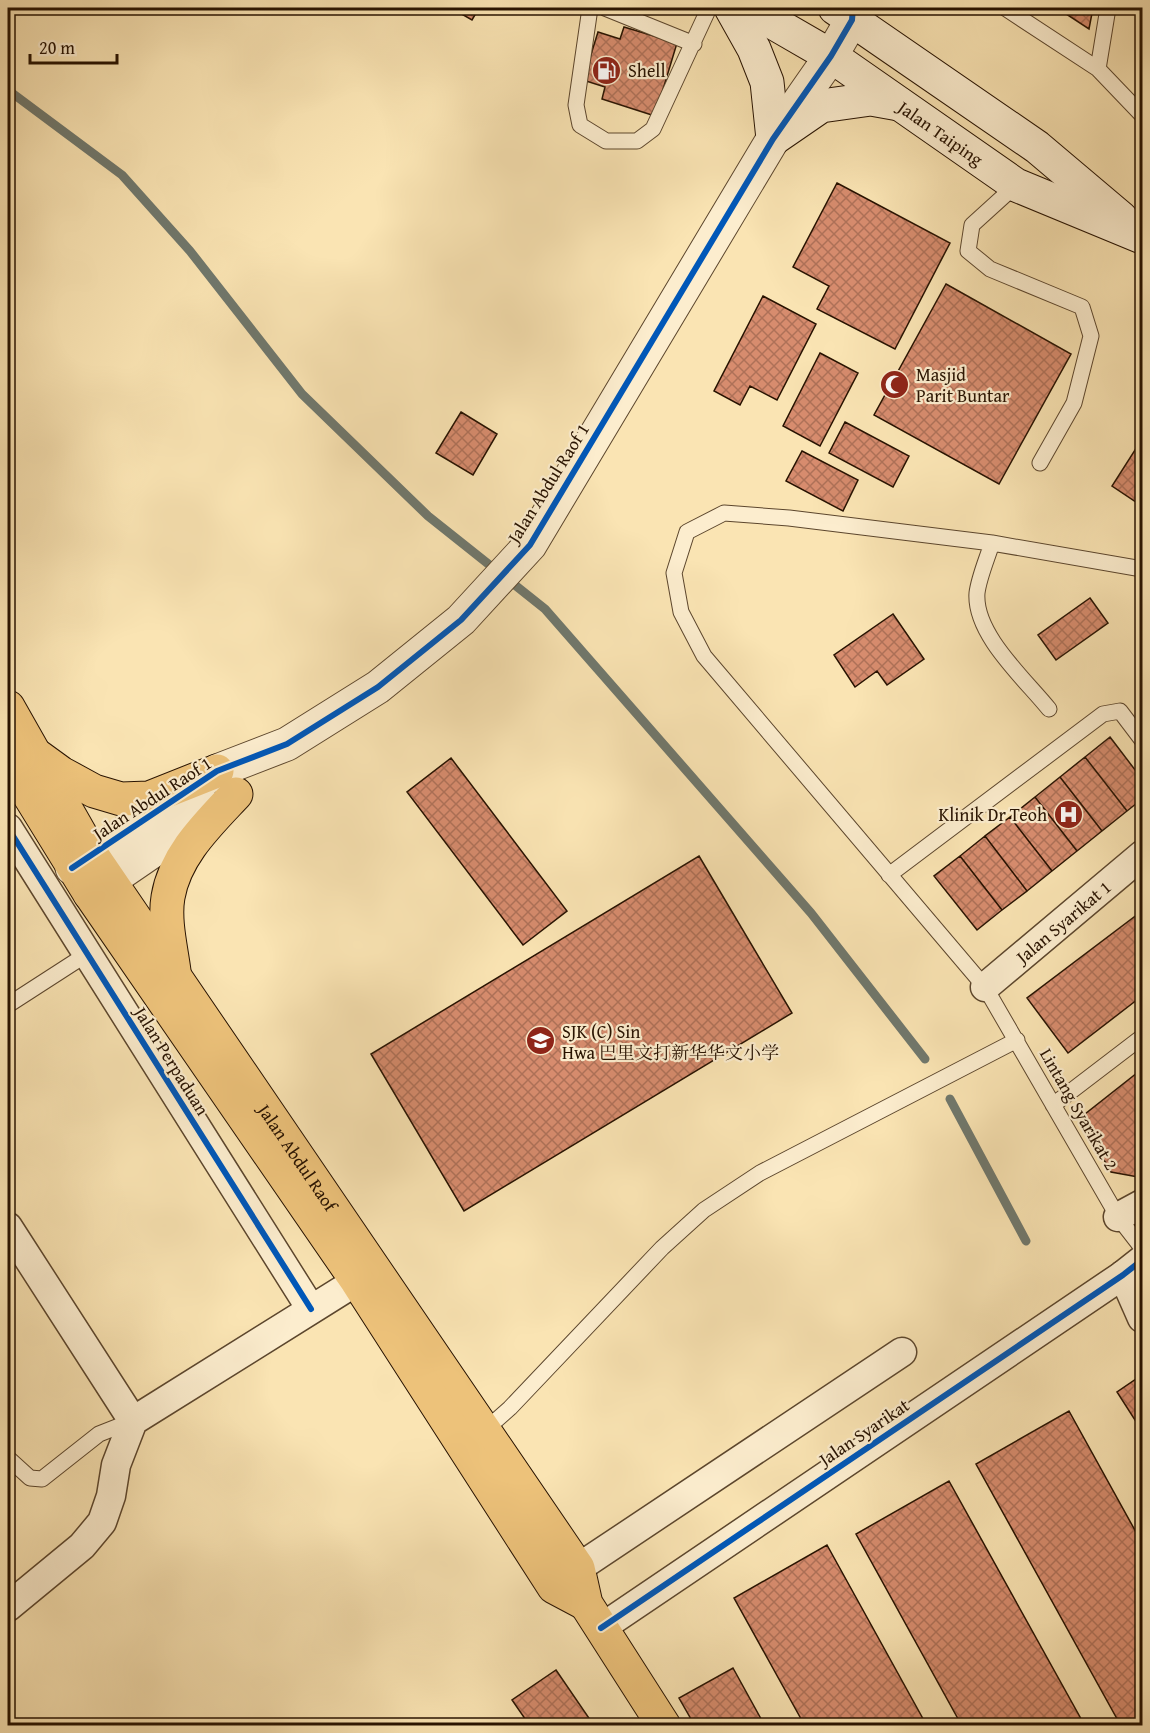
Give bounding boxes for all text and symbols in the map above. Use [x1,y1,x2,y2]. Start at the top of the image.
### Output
scale bar [30,27,117,65]
text: 20 m [39,34,75,61]
fuel station icon: Shell [591,54,623,86]
place label: Shell [628,57,665,84]
street label: Jalan Taiping [891,92,989,172]
place label: Masjid Parit Buntar [916,361,1010,409]
mosque icon: Masjid Parit Buntar [879,368,911,400]
street label: Jalan Abdul Raof 1 [499,418,596,550]
street label: Jalan Abdul Raof 1 [86,749,217,848]
hospital icon: Klinik Dr Teoh [1052,798,1084,830]
place label: Klinik Dr Teoh [939,801,1047,828]
street label: Jalan Syarikat 1 [1008,873,1117,971]
street label: Jalan Perpaduan [127,1000,216,1121]
place label: SJK (C) Sin Hwa 巴里文打新华华文小学 [562,1018,779,1066]
school or university icon: SJK (C) Sin Hwa 巴里文打新华华文小学 [525,1025,557,1057]
street label: Lintang Syarikat 2 [1033,1043,1125,1175]
street label: Jalan Abdul Raof [251,1097,345,1218]
street label: Jalan Syarikat [812,1391,915,1473]

